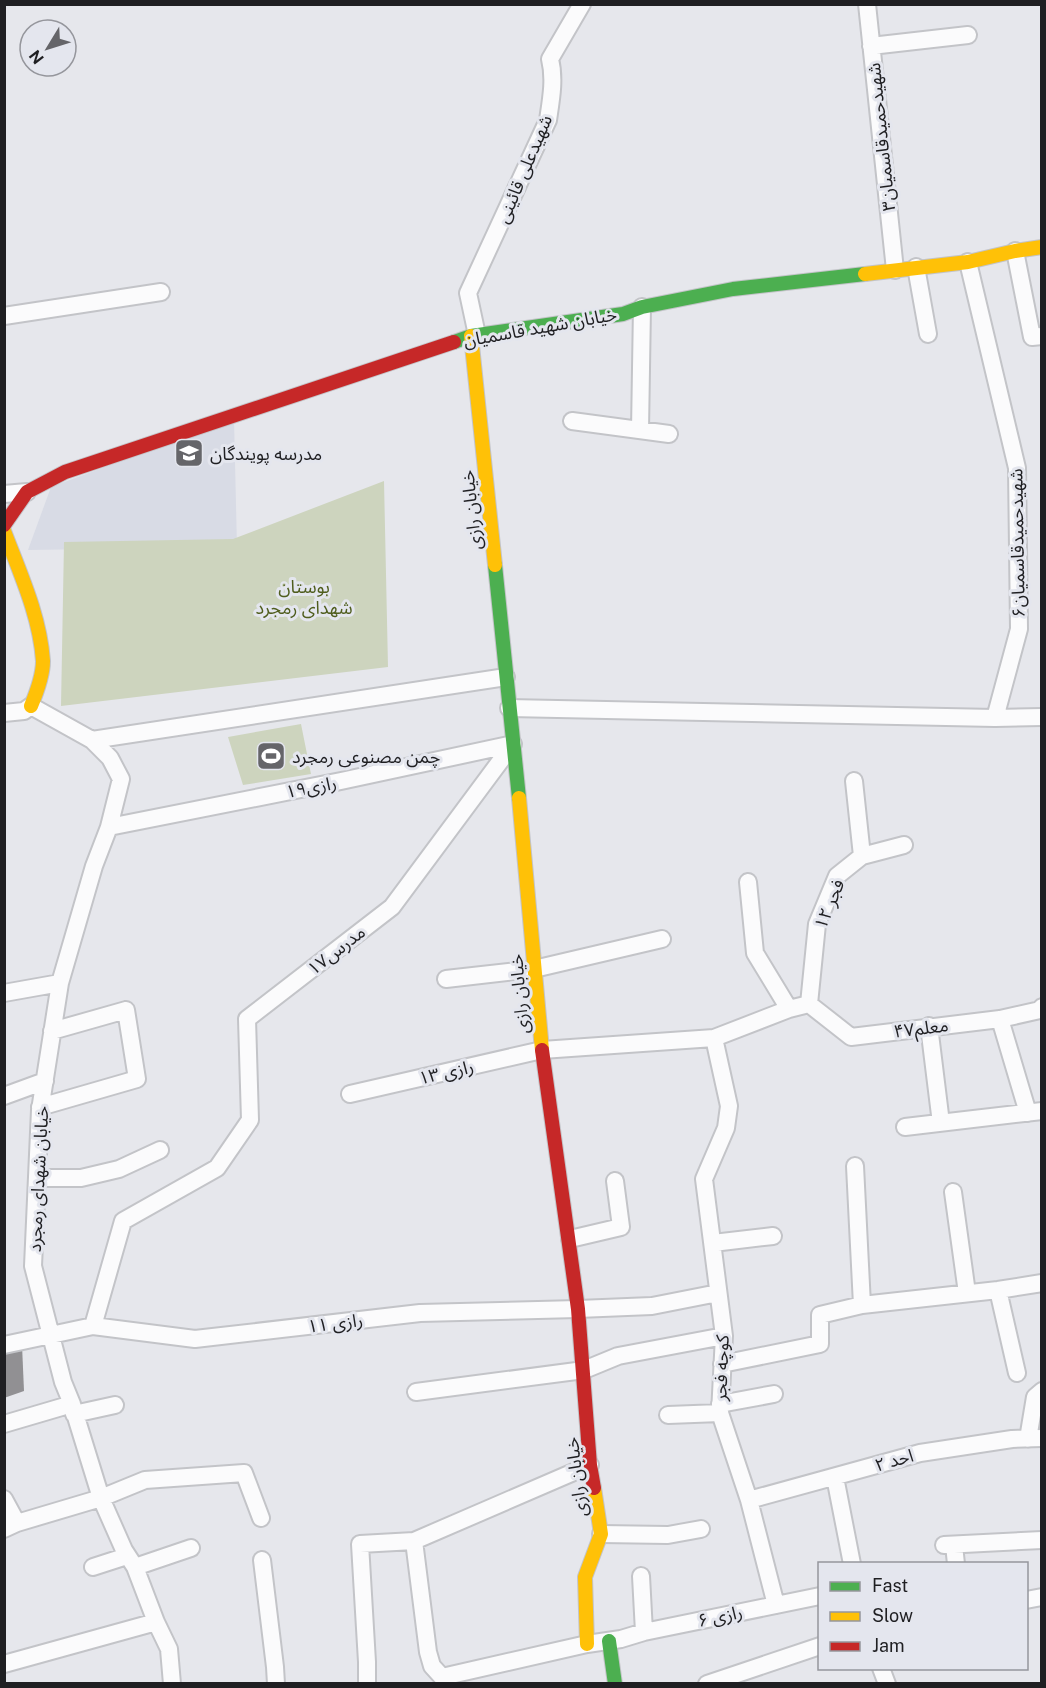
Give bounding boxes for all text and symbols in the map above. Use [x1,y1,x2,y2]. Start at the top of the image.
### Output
north arrow [18,18,78,78]
text: N [25,46,48,68]
street label: شهیدحمیدقاسمیان۳ [863,62,900,212]
street label: شهیدعلی قائینی [492,112,557,227]
street label: خیابان شهید قاسمیان [462,303,618,352]
school or university icon: مدرسه پویندگان [173,437,205,469]
place label: مدرسه پویندگان [210,443,322,465]
street label: شهیدحمیدقاسمیان۶ [1005,468,1030,618]
street label: خیابان رازی [456,469,487,551]
park label: بوستان شهدای رمجرد [255,576,353,619]
sports icon: چمن مصنوعی رمجرد [255,740,287,772]
place label: چمن مصنوعی رمجرد [292,746,440,768]
street label: رازی۱۹ [284,772,338,803]
street label: فجر ۱۲ [810,876,849,932]
street label: مدرس۱۷ [303,921,370,980]
street label: خیابان رازی [505,953,534,1035]
street label: معلم۴۷ [892,1014,950,1045]
street label: رازی ۱۳ [417,1056,476,1089]
street label: خیابان شهدای رمجرد [24,1105,53,1253]
street label: رازی ۱۱ [306,1309,364,1338]
street label: کوچه فجر [709,1334,734,1403]
street label: خیابان رازی [561,1436,592,1518]
street label: احد ۲ [872,1445,916,1475]
legend [818,1562,1028,1670]
text: Fast [872,1575,908,1596]
street label: رازی ۶ [696,1601,745,1632]
text: Slow [872,1605,913,1626]
text: Jam [872,1635,905,1656]

